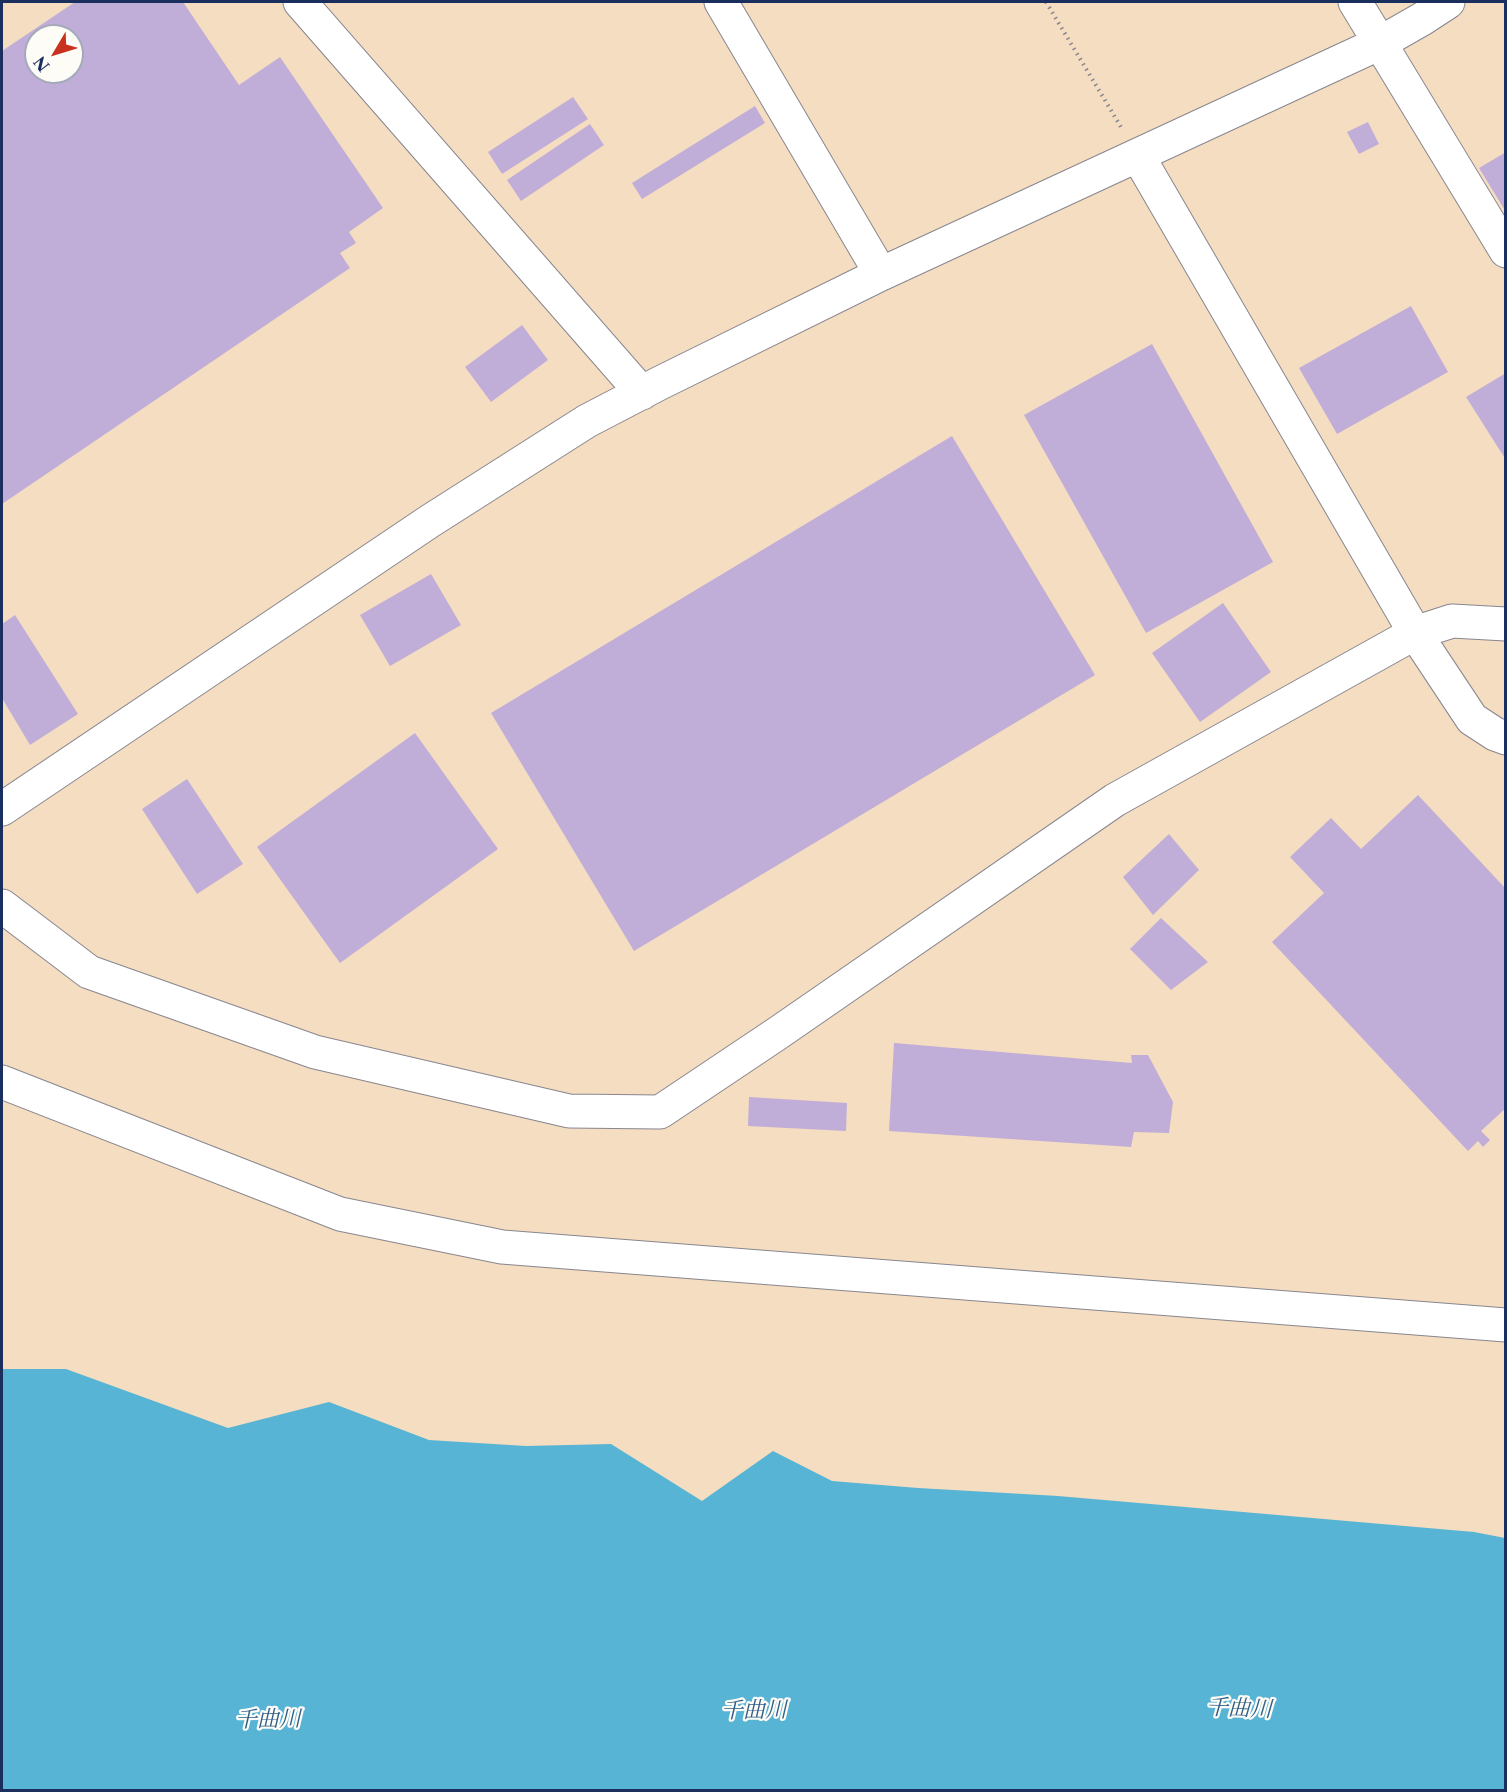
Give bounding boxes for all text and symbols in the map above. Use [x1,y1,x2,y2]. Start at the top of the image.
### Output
north arrow [24,24,84,84]
text: N [29,52,54,75]
water label: 千曲川 [1206,1695,1272,1723]
water label: 千曲川 [721,1697,787,1725]
water label: 千曲川 [235,1706,301,1734]

